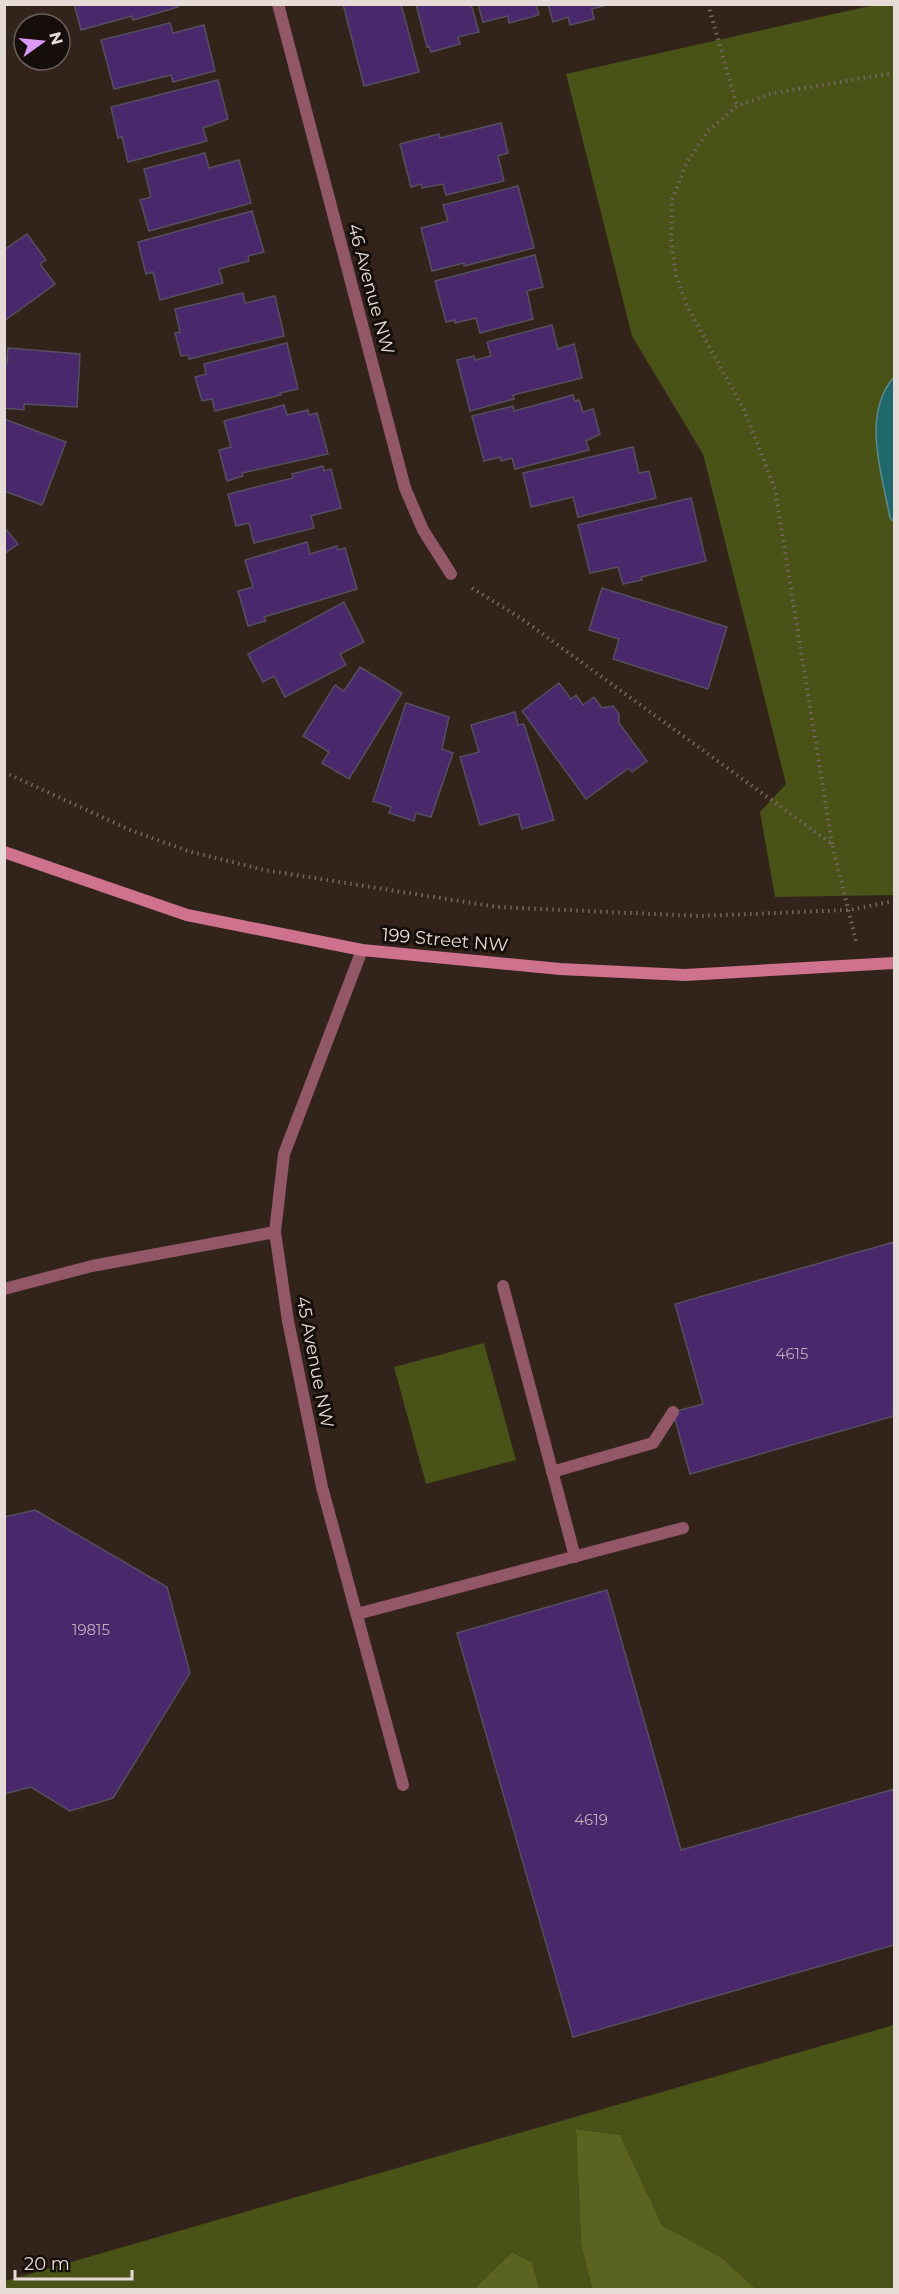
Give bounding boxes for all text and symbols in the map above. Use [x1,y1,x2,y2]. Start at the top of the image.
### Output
north arrow [12,12,72,72]
text: N [45,30,67,47]
street label: 46 Avenue NW [343,221,399,357]
street label: 199 Street NW [381,924,509,956]
street label: 45 Avenue NW [291,1294,339,1430]
house number: 4615 [776,1344,808,1363]
house number: 19815 [72,1620,110,1639]
house number: 4619 [574,1810,608,1829]
scale bar [15,2243,132,2281]
text: 20 m [24,2253,70,2275]

